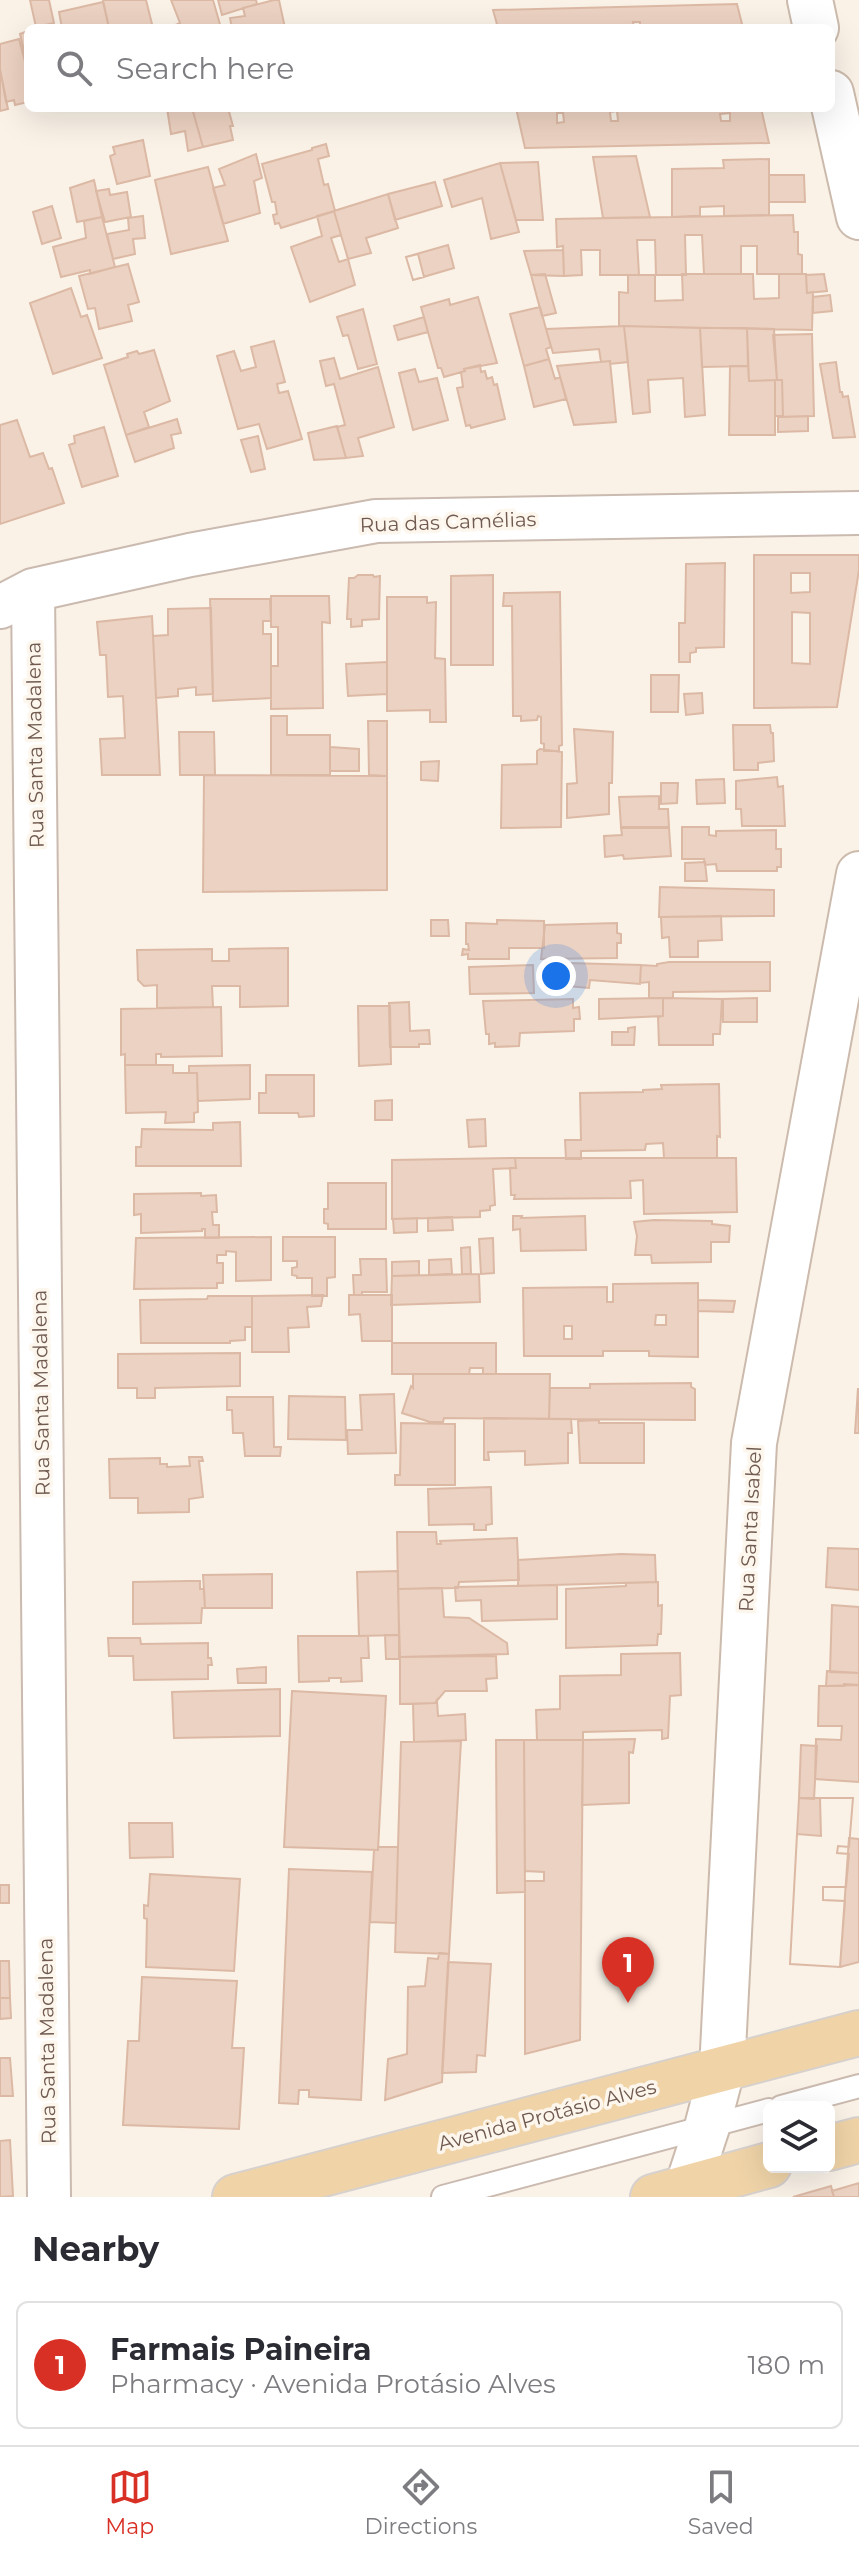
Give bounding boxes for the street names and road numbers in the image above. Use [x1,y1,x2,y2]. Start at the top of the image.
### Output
street label: Rua das Camélias [359,507,537,537]
street label: Rua Santa Madalena [21,642,49,848]
street label: Rua Santa Madalena [27,1290,55,1496]
street label: Rua Santa Isabel [734,1446,766,1612]
street label: Rua Santa Madalena [33,1938,61,2144]
street label: Avenida Protásio Alves [435,2074,659,2156]

